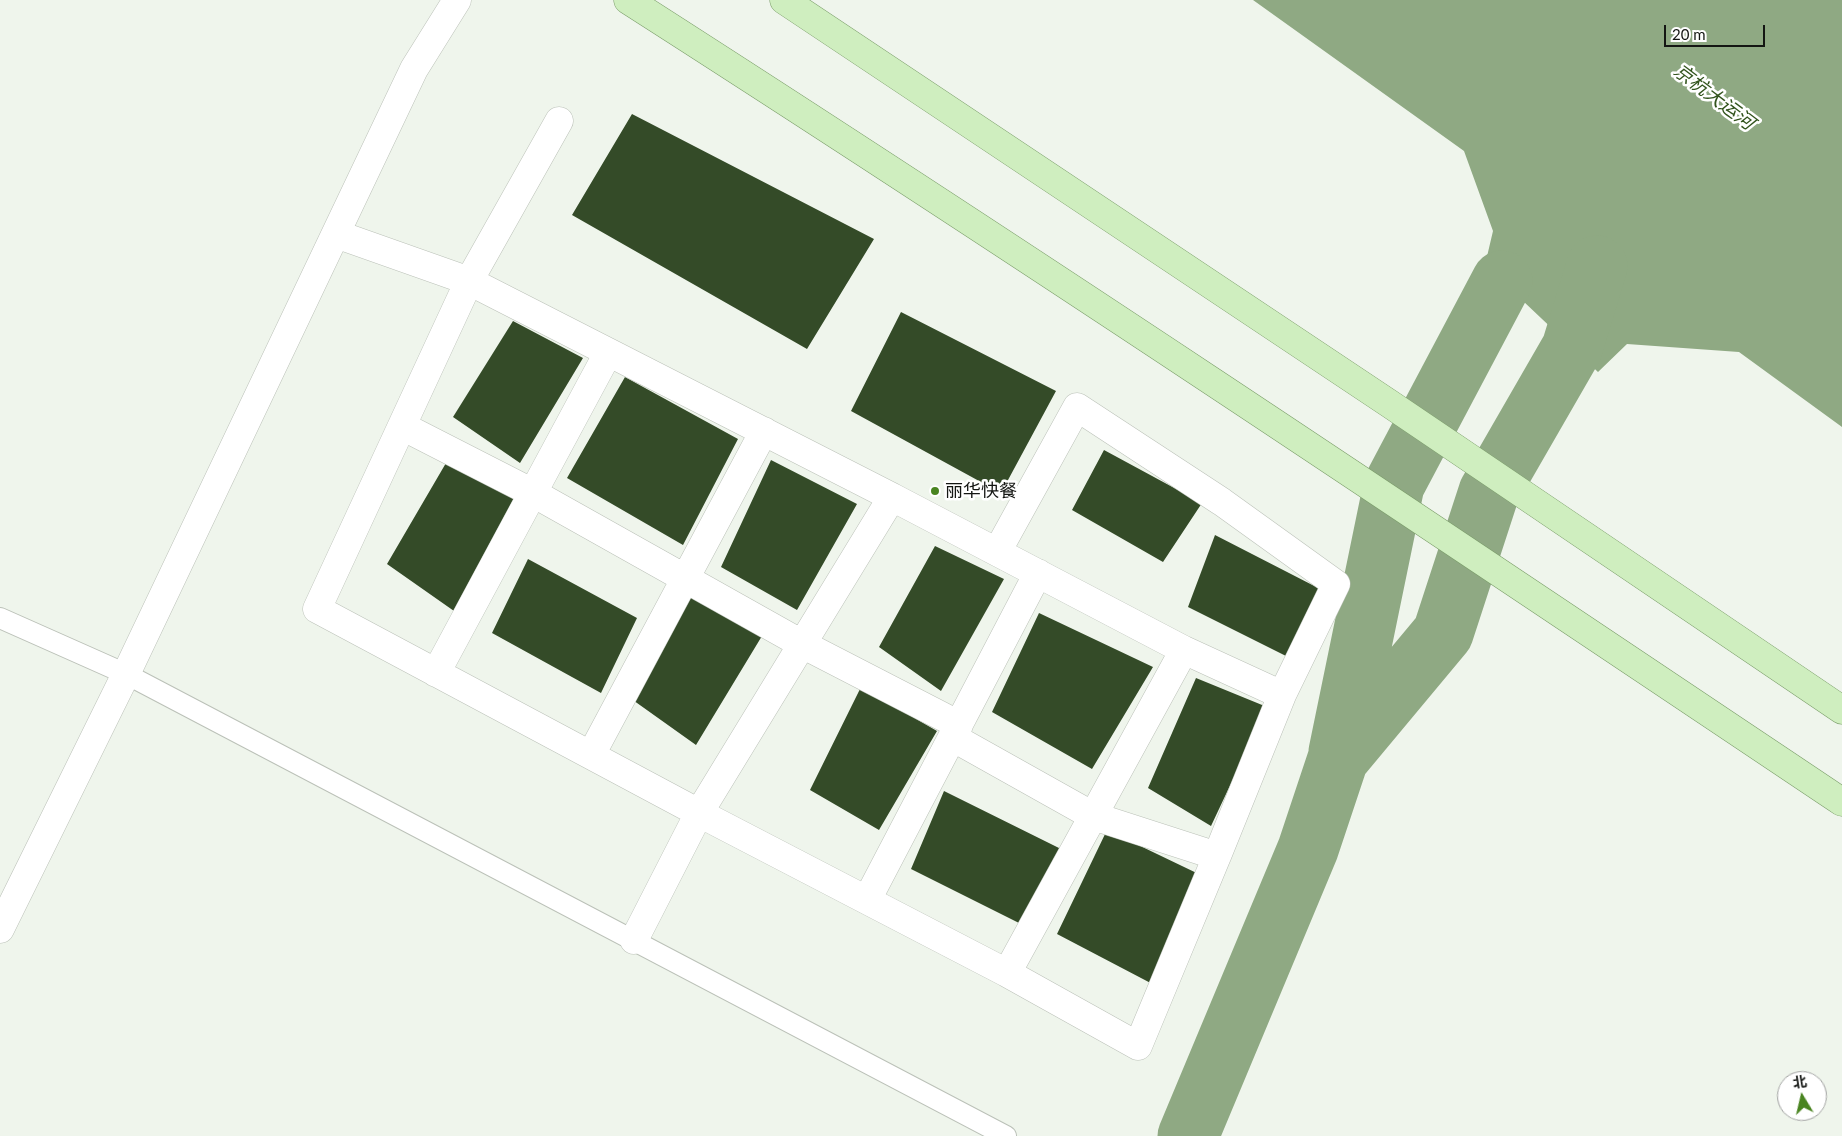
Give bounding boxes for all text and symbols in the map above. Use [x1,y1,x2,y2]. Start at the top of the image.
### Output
scale bar [1667,15,1768,47]
text: 20 m [1672,25,1706,43]
water label: 京杭大运河 [1669,59,1759,135]
place label: 丽华快餐 [945,480,1017,502]
marker: 丽华快餐 [929,485,941,497]
north arrow [1777,1071,1827,1121]
text: 北 [1791,1072,1808,1091]

